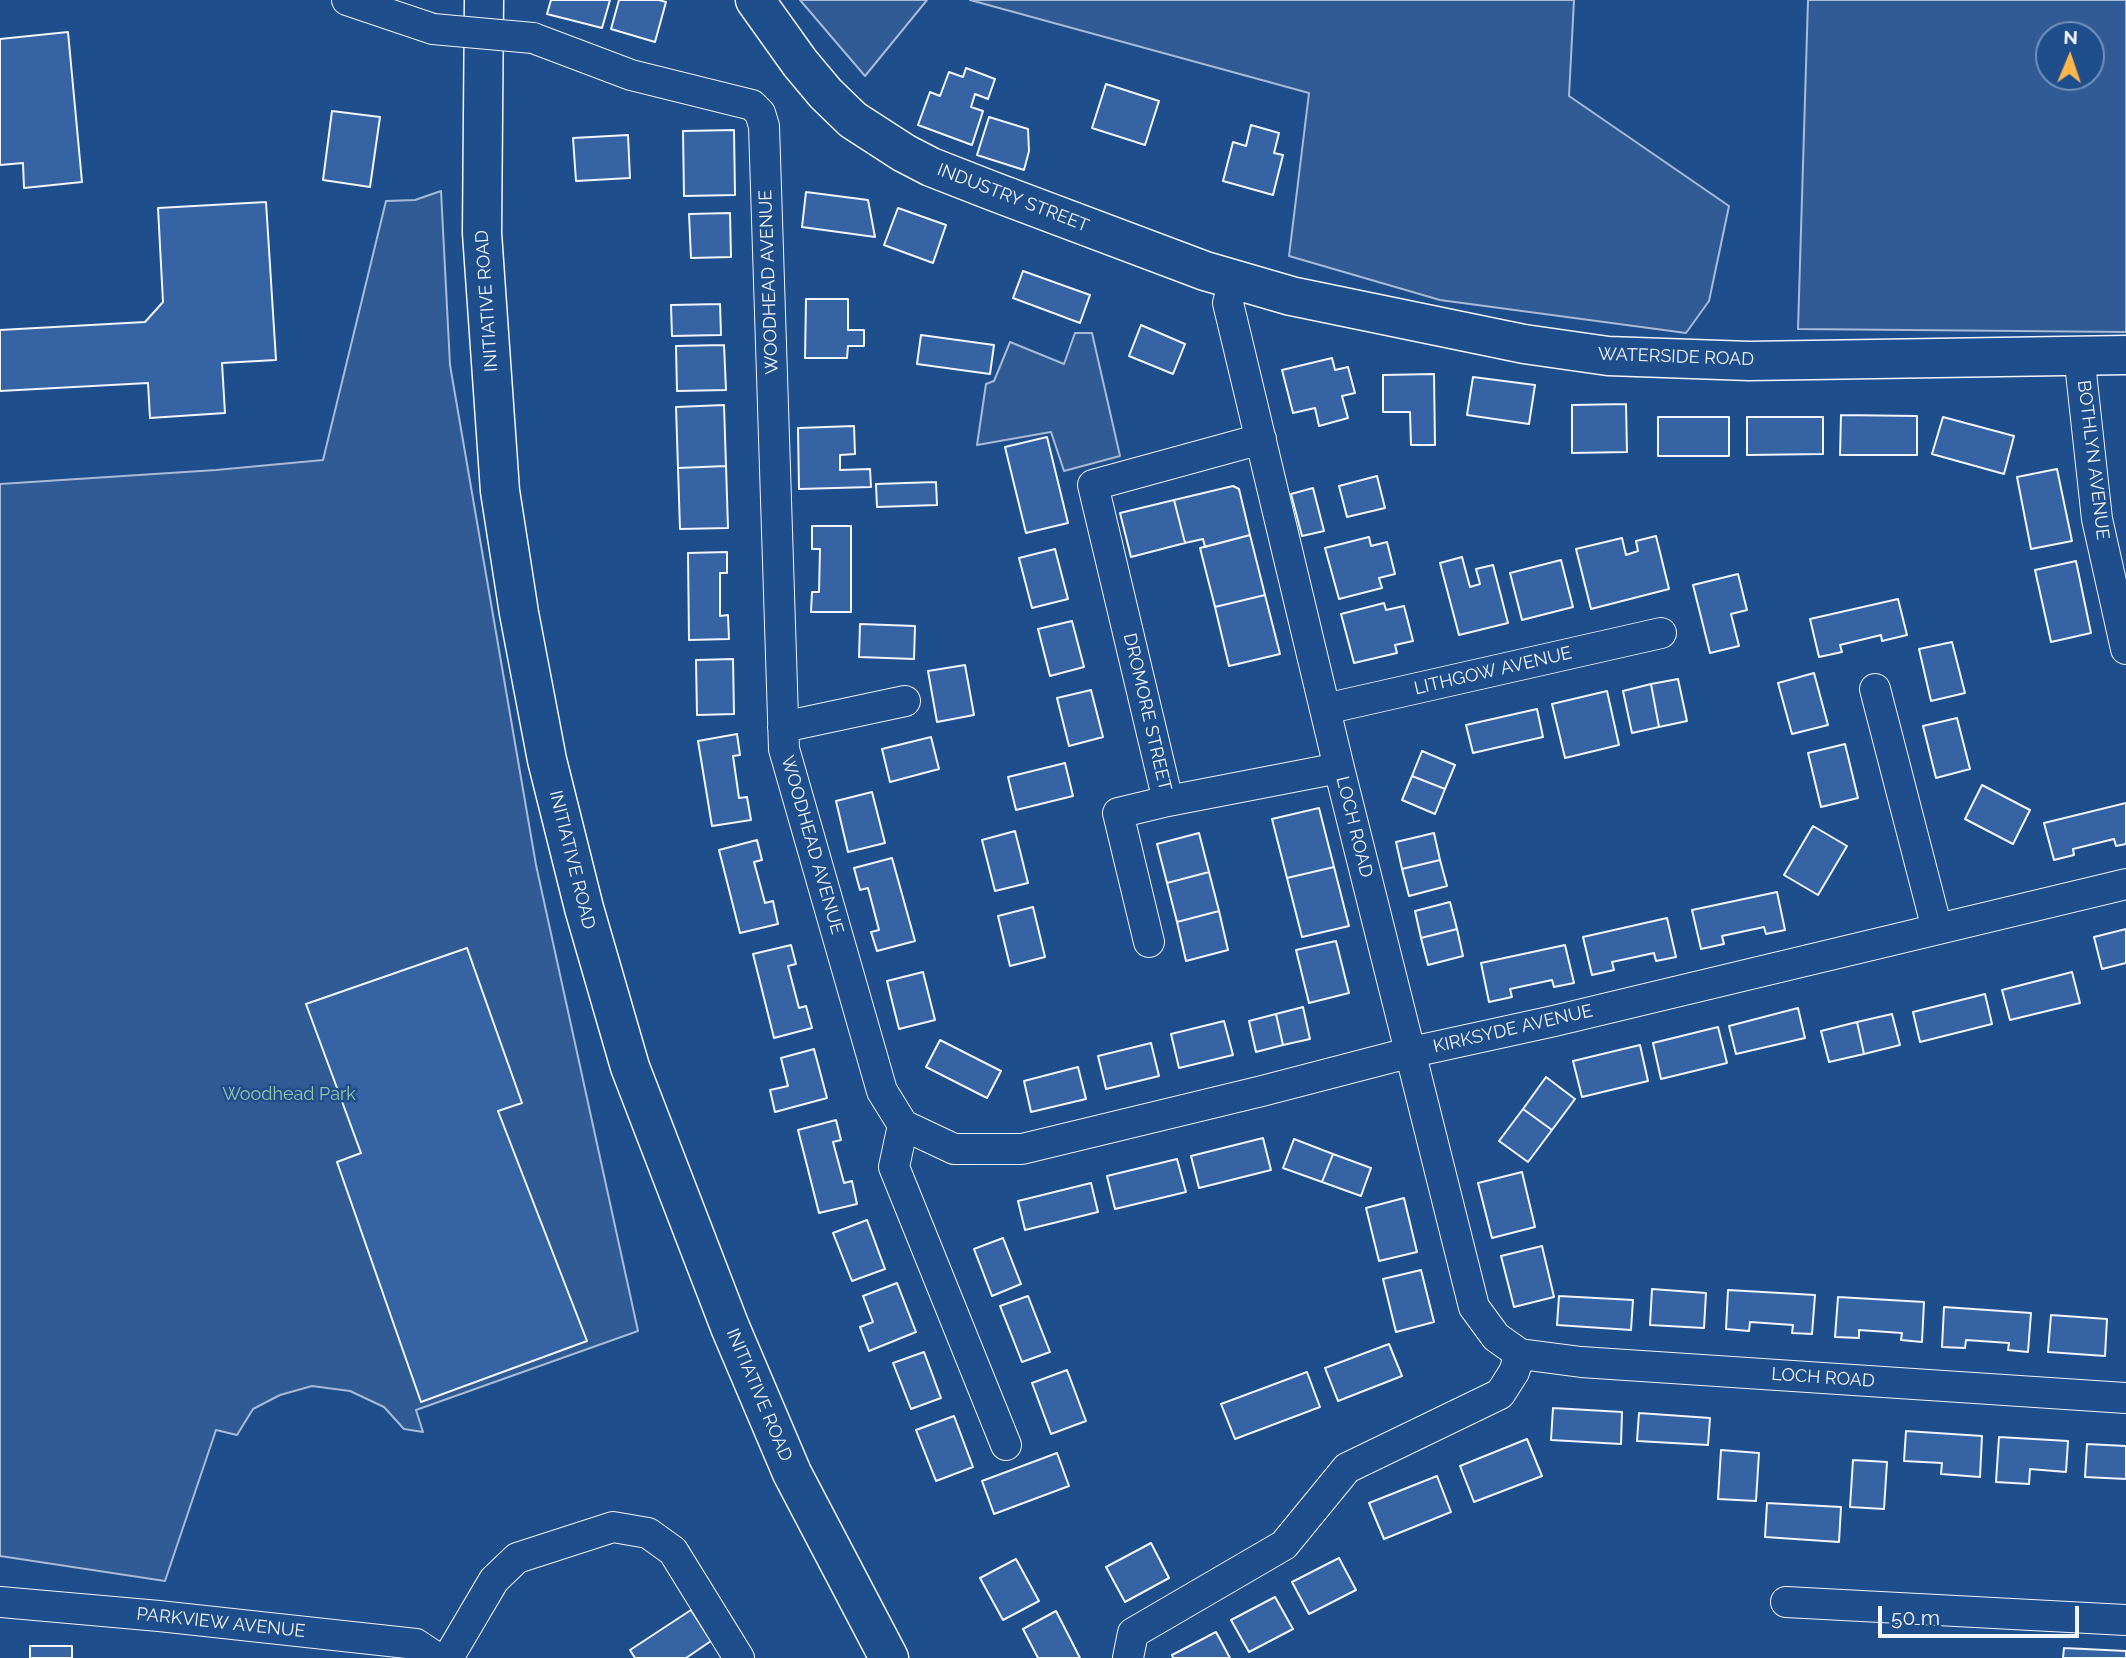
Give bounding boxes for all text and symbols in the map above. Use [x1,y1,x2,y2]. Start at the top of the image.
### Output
north arrow [2035,21,2105,91]
text: N [2063,26,2078,48]
street label: INDUSTRY STREET [934,159,1092,237]
street label: WOODHEAD AVENUE [755,189,783,375]
street label: INITIATIVE ROAD [471,229,503,373]
street label: WATERSIDE ROAD [1598,343,1754,371]
street label: BOTHLYN AVENUE [2072,379,2114,541]
street label: DROMORE STREET [1118,631,1176,793]
street label: LITHGOW AVENUE [1412,642,1574,700]
street label: WOODHEAD AVENUE [776,753,848,937]
street label: LOCH ROAD [1331,774,1377,880]
street label: INITIATIVE ROAD [544,788,600,932]
street label: KIRKSYDE AVENUE [1431,1000,1595,1058]
park label: Woodhead Park [222,1084,356,1106]
street label: INITIATIVE ROAD [721,1325,797,1465]
street label: LOCH ROAD [1771,1364,1875,1392]
scale bar [1881,1592,2082,1636]
street label: PARKVIEW AVENUE [136,1603,306,1643]
text: 50 m [1891,1605,1940,1630]

